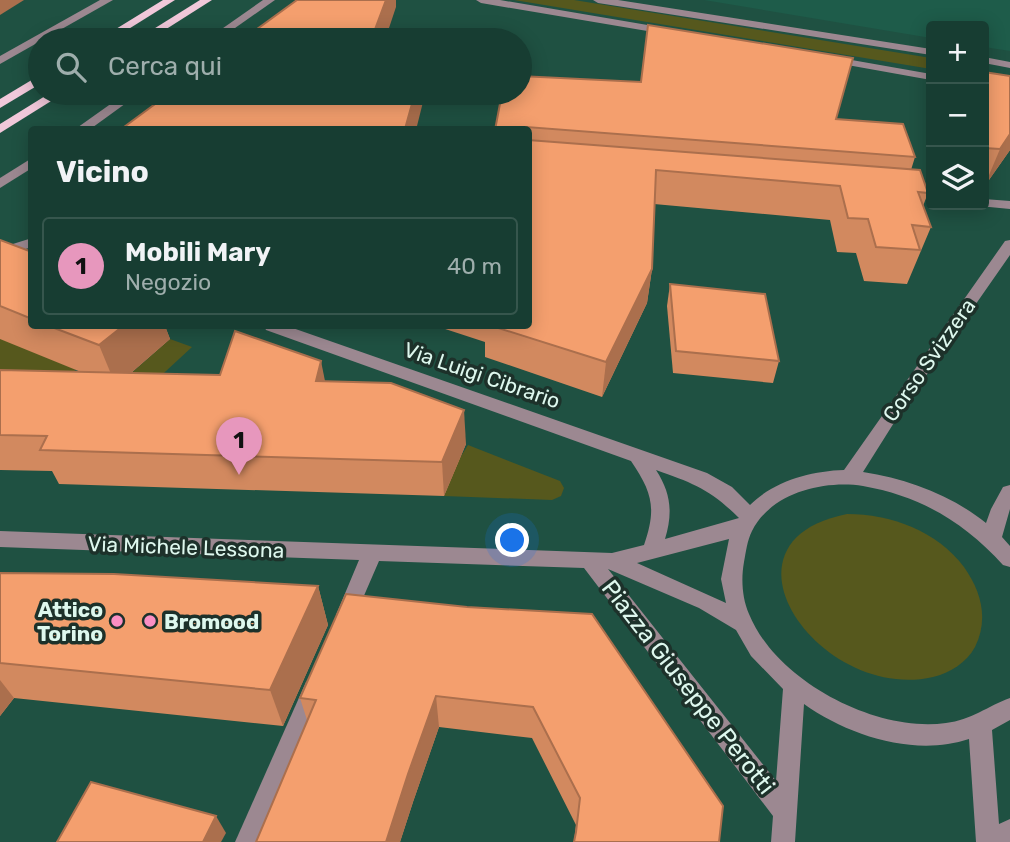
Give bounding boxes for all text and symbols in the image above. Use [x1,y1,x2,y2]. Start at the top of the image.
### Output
map controls [926,21,989,210]
button: + [926,21,989,84]
search box [28,28,532,105]
icon: search [52,48,90,86]
text: Cerca qui [108,51,222,82]
button: − [926,84,989,147]
button: layers [926,147,989,210]
text: Vicino [56,154,149,190]
text: Mobili Mary [125,237,271,268]
text: 1 [75,252,87,280]
text: 40 m [447,252,502,280]
text: Negozio [125,268,211,296]
street label: Corso Svizzera [877,294,981,426]
street label: Via Luigi Cibrario [401,337,563,413]
pin: 1 [216,417,262,475]
your location [495,523,529,557]
street label: Via Michele Lessona [87,531,285,563]
street label: Piazza Giuseppe Perotti [596,574,780,800]
place label: Attico Torino [37,597,103,646]
place label: Bromood [164,609,259,634]
marker: Attico Torino [109,613,125,629]
marker: Bromood [142,613,158,629]

